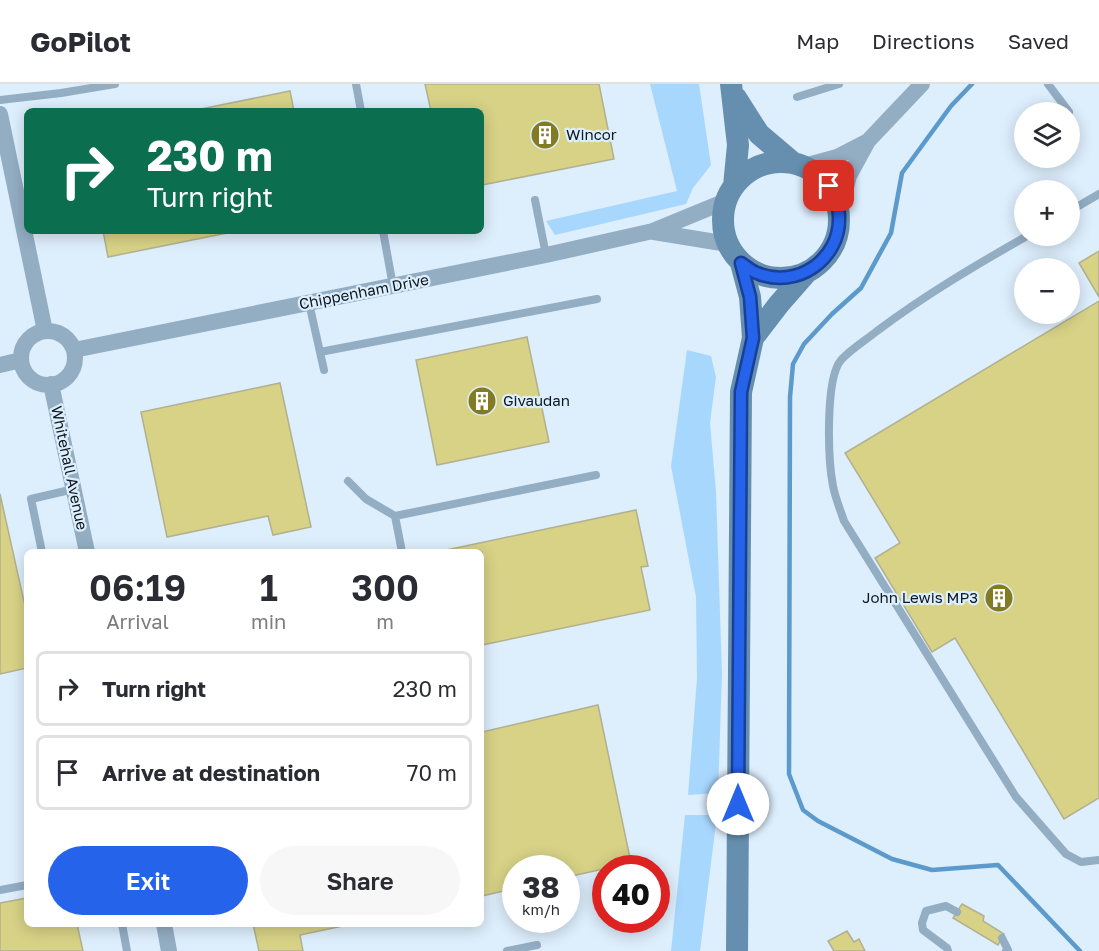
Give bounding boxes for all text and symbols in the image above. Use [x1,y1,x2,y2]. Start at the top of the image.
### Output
text: GoPilot [30,25,131,58]
text: Map [796,28,839,54]
text: Directions [872,28,975,54]
text: Saved [1008,28,1069,54]
map controls [1014,102,1080,324]
button: layers [1014,102,1080,168]
building icon: Wincor [529,119,561,151]
place label: Wincor [566,125,617,143]
text: 230 m [147,130,273,180]
icon: right [48,132,126,210]
pin [803,160,854,211]
icon: arrive [812,169,845,202]
button: + [1014,180,1080,246]
text: Turn right [147,181,273,213]
button: − [1014,258,1080,324]
street label: Chippenham Drive [297,270,430,312]
building icon: Givaudan [466,385,498,417]
place label: Givaudan [503,391,570,409]
street label: Whitehall Avenue [48,404,92,532]
text: 06:19 [89,566,186,609]
text: 1 [260,566,278,609]
text: 300 [351,566,419,609]
building icon: John Lewis MP3 [983,582,1015,614]
place label: John Lewis MP3 [862,588,978,606]
text: Arrival [106,609,169,633]
text: min [251,609,286,633]
text: m [376,609,394,633]
icon: right [51,672,84,705]
text: Turn right [102,675,206,702]
text: 230 m [393,675,457,702]
icon: arrive [51,756,84,789]
text: Arrive at destination [102,759,320,786]
text: 70 m [407,759,457,786]
position arrow [706,772,770,836]
button: Exit [48,846,248,915]
button: Share [260,846,460,915]
speed limit sign: 40 [592,855,670,933]
text: 38 [522,869,560,905]
text: km/h [522,900,560,918]

